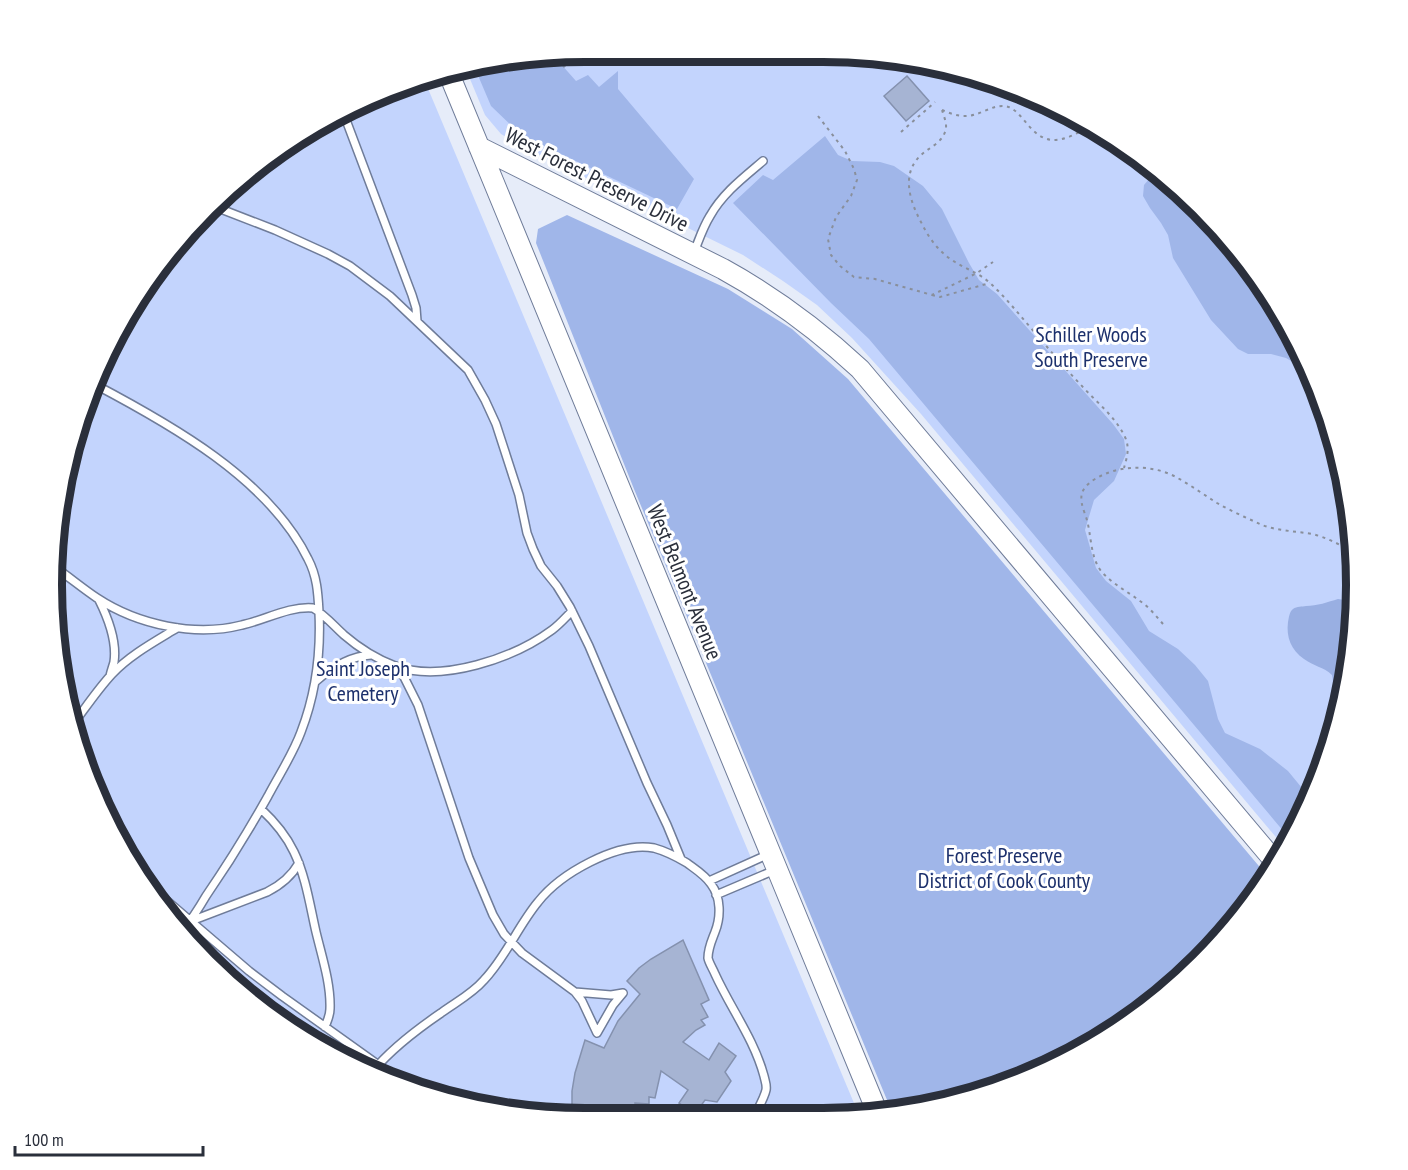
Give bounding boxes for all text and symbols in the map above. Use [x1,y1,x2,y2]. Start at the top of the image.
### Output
street label: West Forest Preserve Drive [500,121,694,237]
park label: Schiller Woods South Preserve [1034,320,1148,373]
street label: West Belmont Avenue [641,500,729,664]
park label: Saint Joseph Cemetery [316,654,410,707]
park label: Forest Preserve District of Cook County [918,841,1091,894]
scale bar [15,1119,202,1157]
text: 100 m [24,1128,64,1151]

